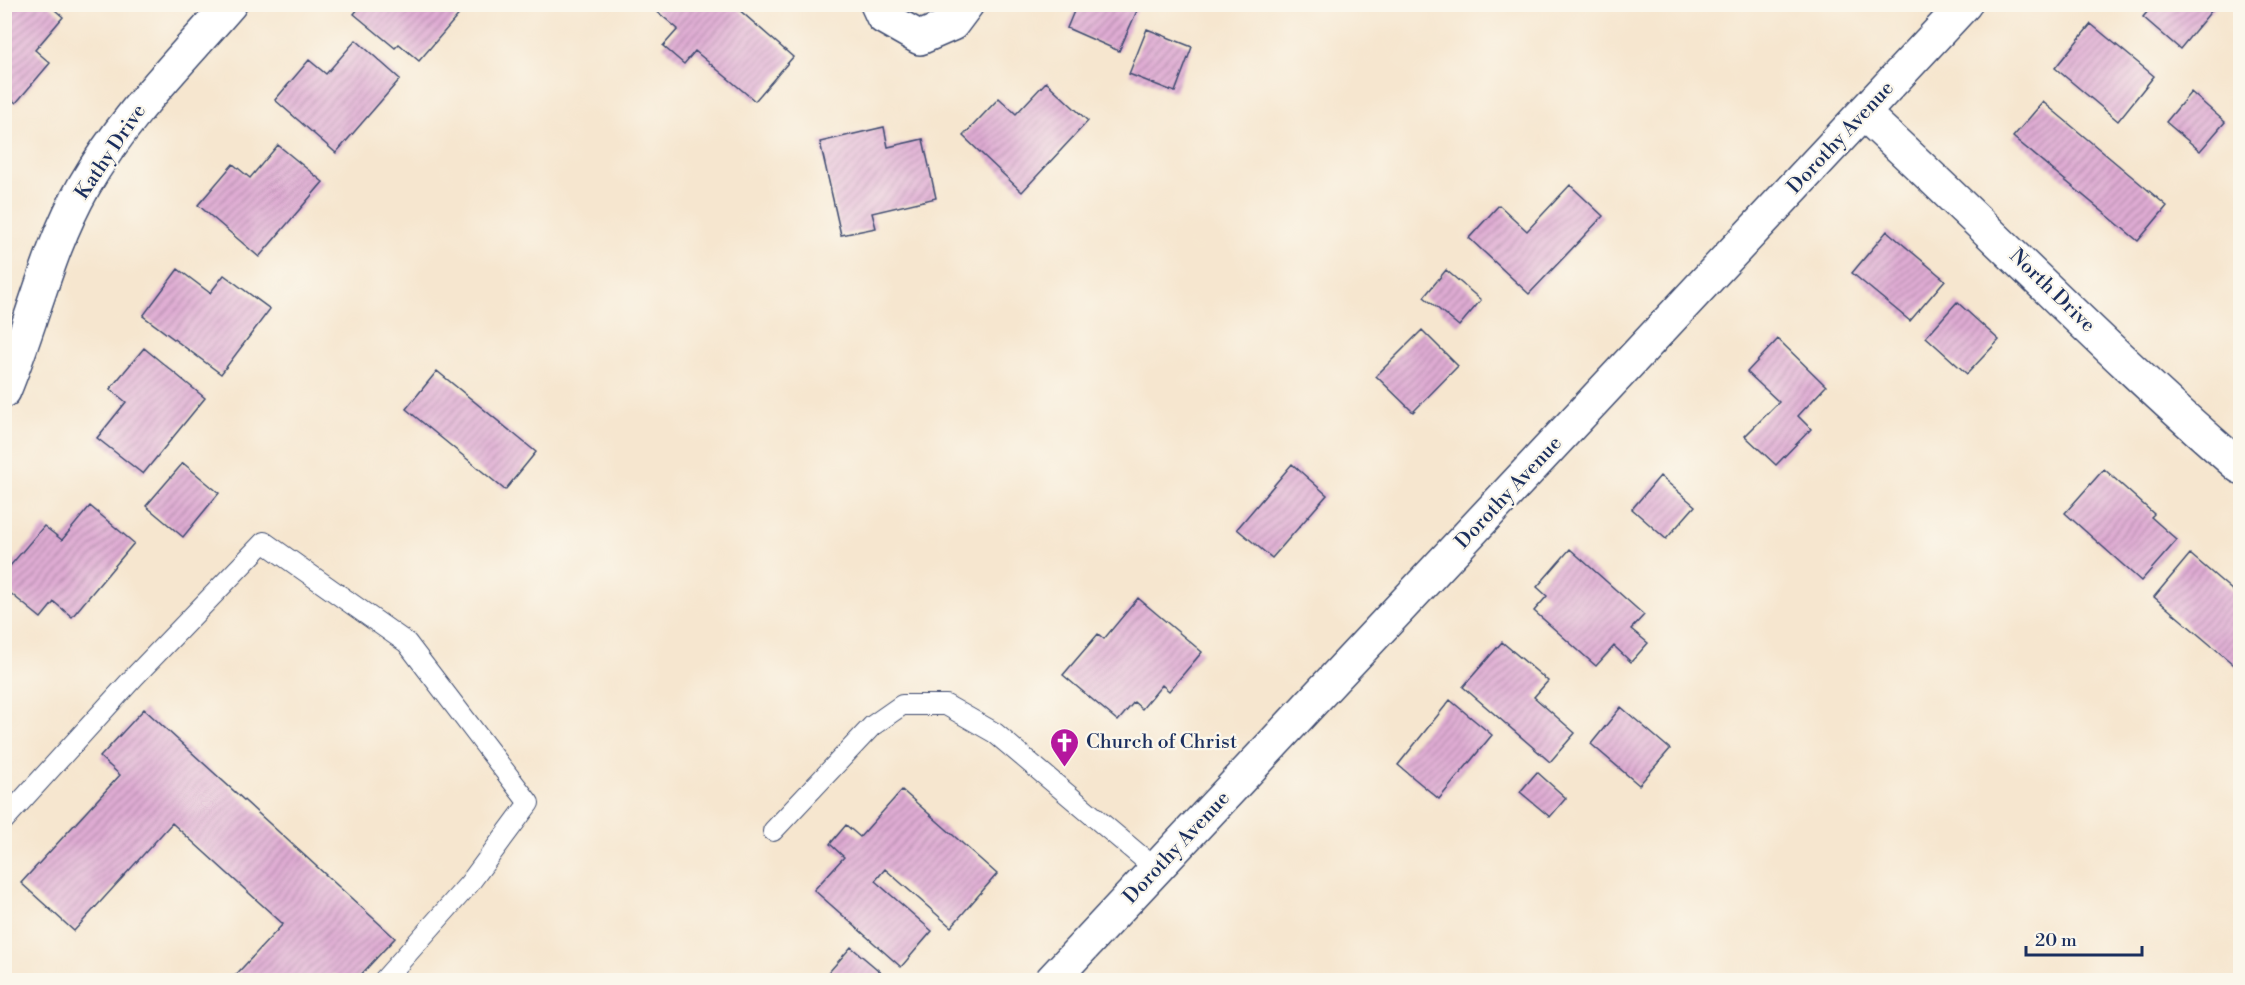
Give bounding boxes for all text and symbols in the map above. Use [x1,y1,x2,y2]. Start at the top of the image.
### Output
street label: Dorothy Avenue [1782,76,1900,200]
street label: Kathy Drive [70,100,152,204]
street label: North Drive [2004,244,2100,338]
street label: Dorothy Avenue [1450,431,1568,555]
church icon: Church of Christ [1049,726,1081,768]
place label: Church of Christ [1086,730,1237,755]
street label: Dorothy Avenue [1118,786,1236,910]
scale bar [2026,919,2142,957]
text: 20 m [2035,929,2077,952]

